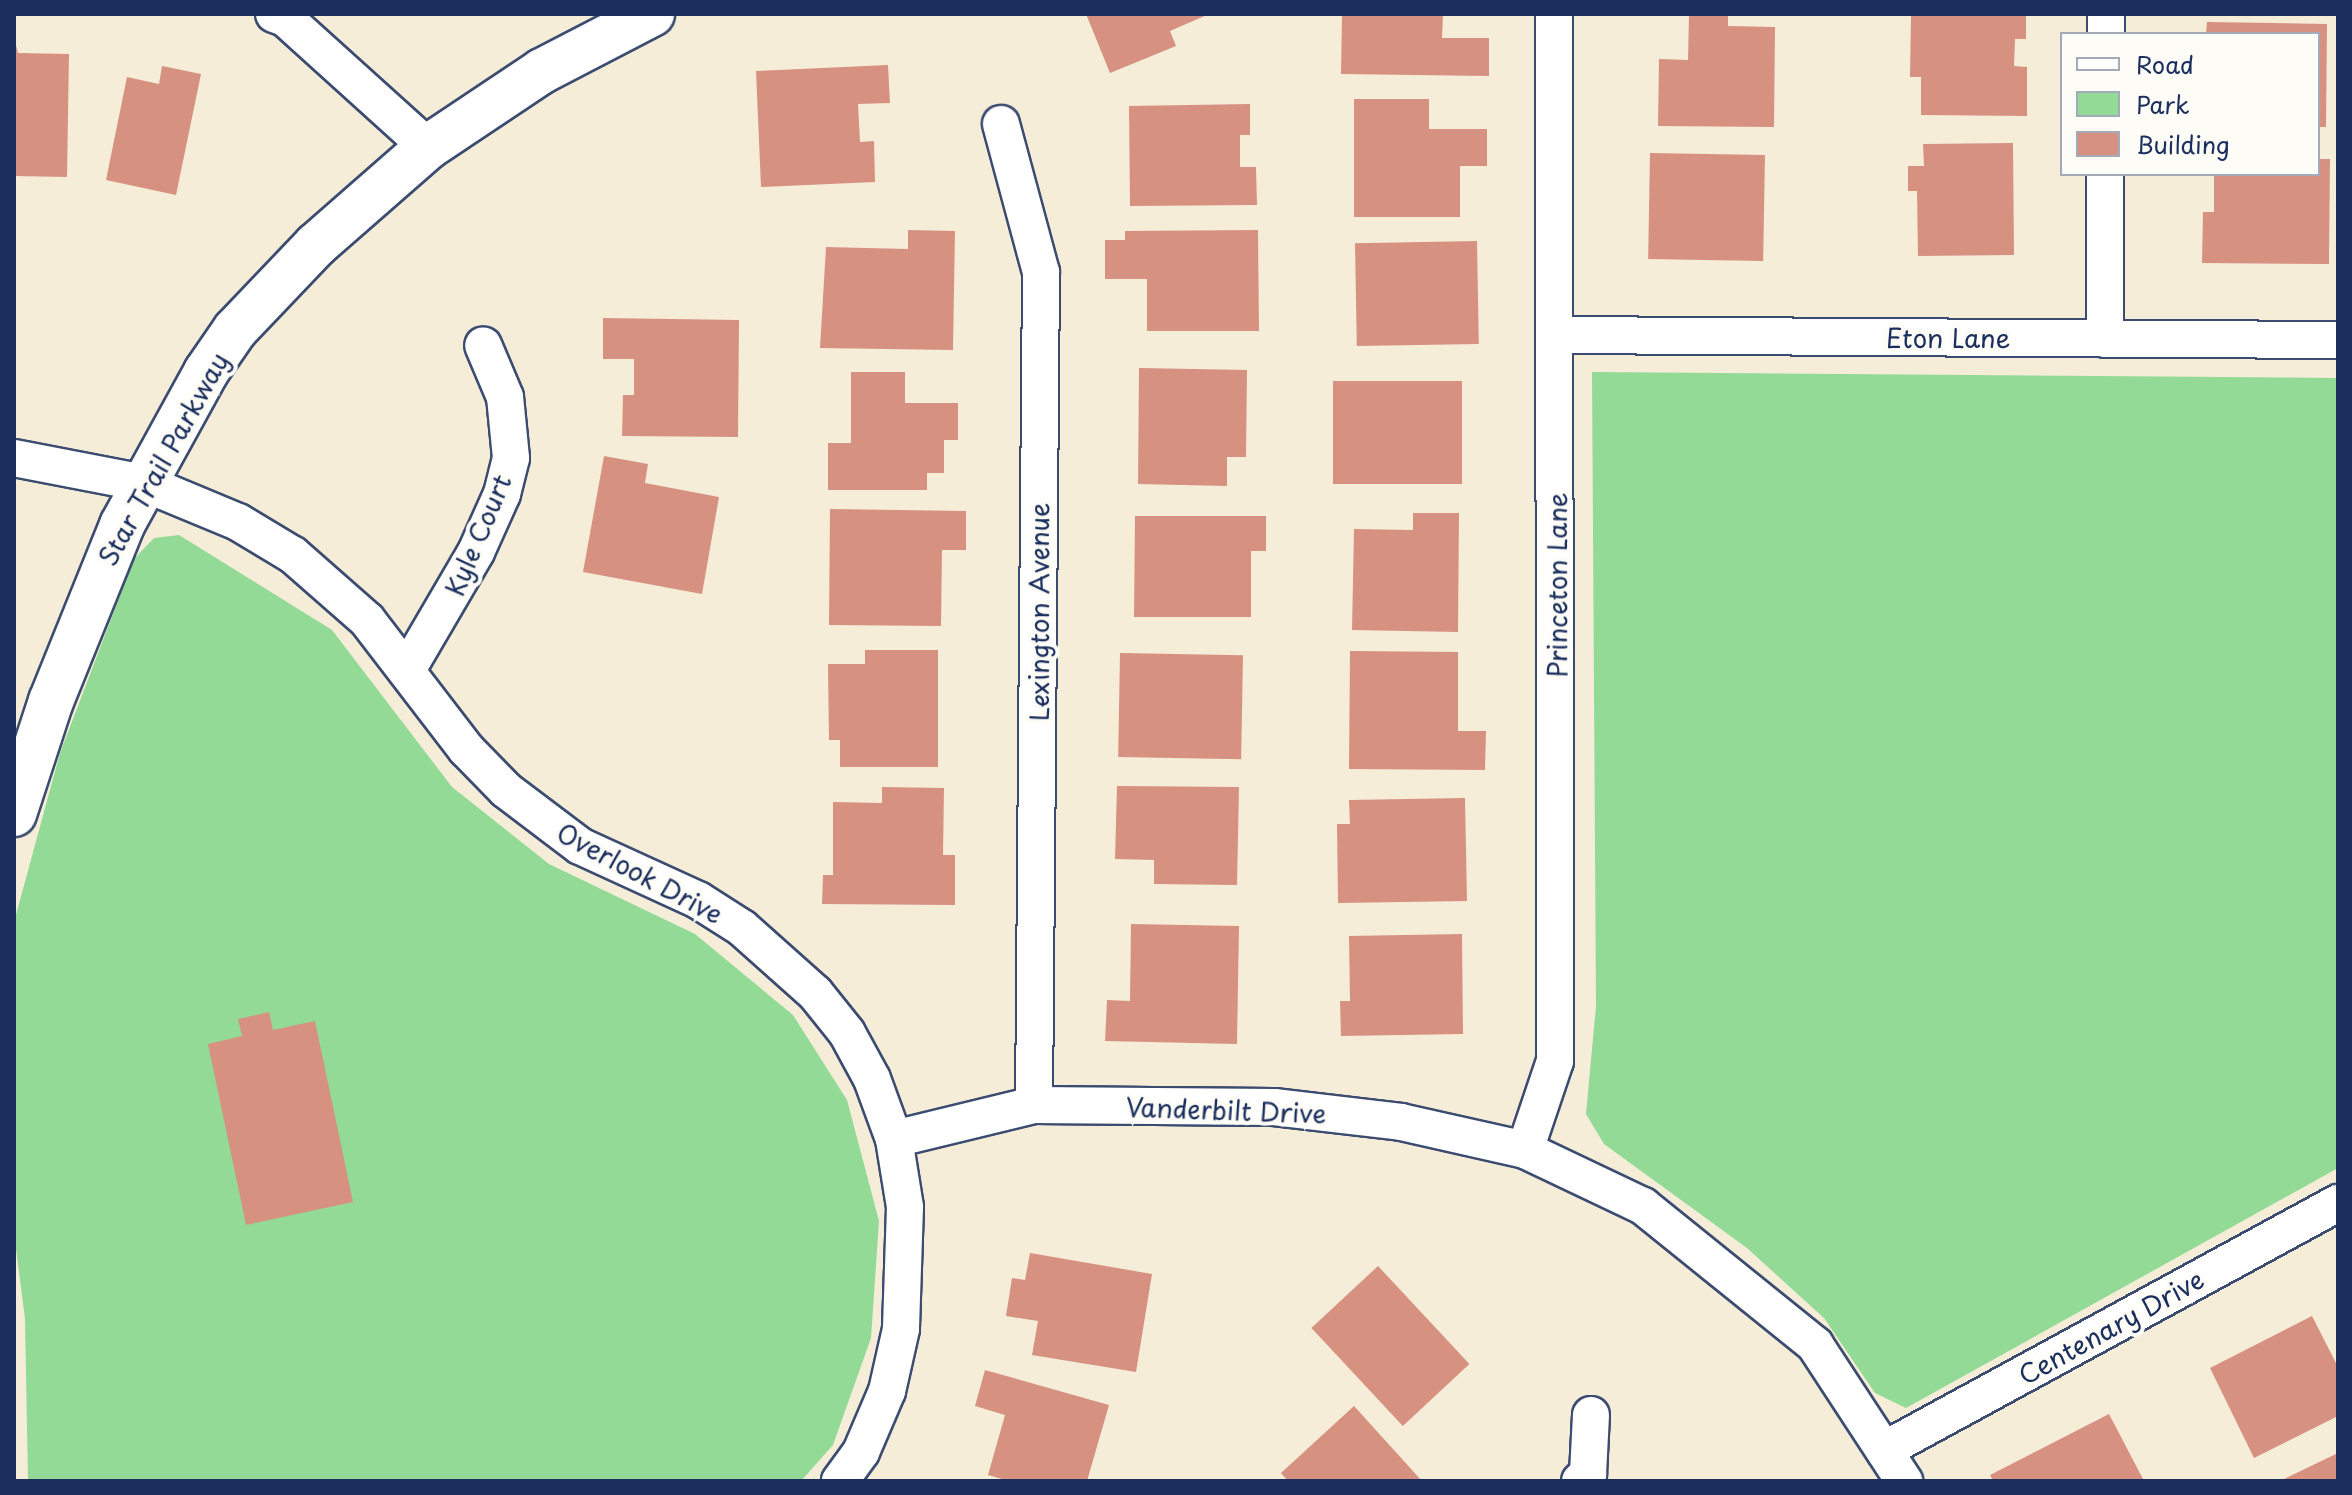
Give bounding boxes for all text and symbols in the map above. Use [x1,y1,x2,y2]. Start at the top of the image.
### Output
legend [2060,32,2320,176]
text: Road [2136,46,2194,82]
text: Park [2136,86,2190,122]
text: Building [2136,126,2230,162]
street label: Eton Lane [1885,322,2011,354]
street label: Star Trail Parkway [91,346,235,572]
street label: Kyle Court [438,468,518,602]
street label: Princeton Lane [1541,492,1573,678]
street label: Lexington Avenue [1023,504,1055,720]
street label: Overlook Drive [551,816,729,930]
street label: Vanderbilt Drive [1125,1091,1327,1129]
street label: Centenary Drive [2013,1263,2209,1391]

